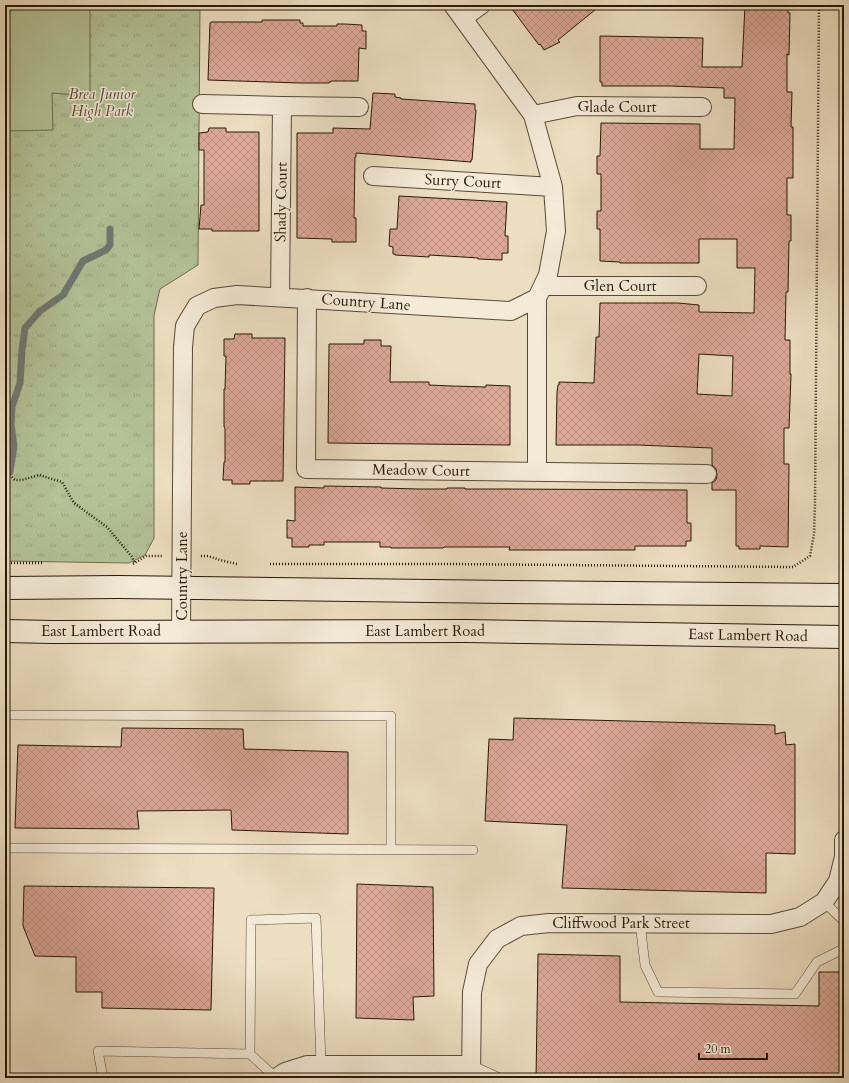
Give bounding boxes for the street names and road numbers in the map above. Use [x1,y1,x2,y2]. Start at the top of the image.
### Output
street label: Glade Court [577,97,657,117]
street label: Shady Court [270,161,292,242]
street label: Surry Court [424,169,502,193]
street label: Glen Court [583,276,657,296]
street label: Country Lane [321,289,411,315]
street label: Meadow Court [372,459,470,481]
street label: Country Lane [172,531,192,621]
street label: East Lambert Road [41,621,161,641]
street label: East Lambert Road [365,621,485,641]
street label: East Lambert Road [688,624,808,646]
street label: Cliffwood Park Street [552,913,690,933]

